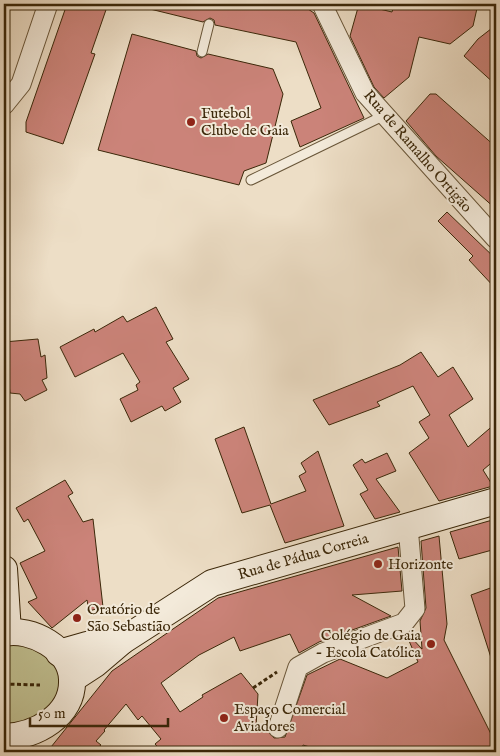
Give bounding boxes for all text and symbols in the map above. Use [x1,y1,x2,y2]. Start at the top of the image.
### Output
street label: Rua de Ramalho Ortigão [359,86,476,216]
place label: Futebol Clube de Gaia [201,104,289,140]
marker: Futebol Clube de Gaia [185,116,197,128]
street label: Rua de Pádua Correia [236,529,371,584]
place label: Horizonte [388,555,453,574]
marker: Horizonte [372,558,384,570]
place label: Oratório de São Sebastião [87,600,171,636]
marker: Oratório de São Sebastião [71,612,83,624]
place label: Colégio de Gaia - Escola Católica [315,626,422,662]
marker: Colégio de Gaia - Escola Católica [425,638,437,650]
scale bar [30,696,168,728]
place label: Espaço Comercial Aviadores [233,700,347,736]
text: 50 m [38,704,66,723]
marker: Espaço Comercial Aviadores [218,712,230,724]

